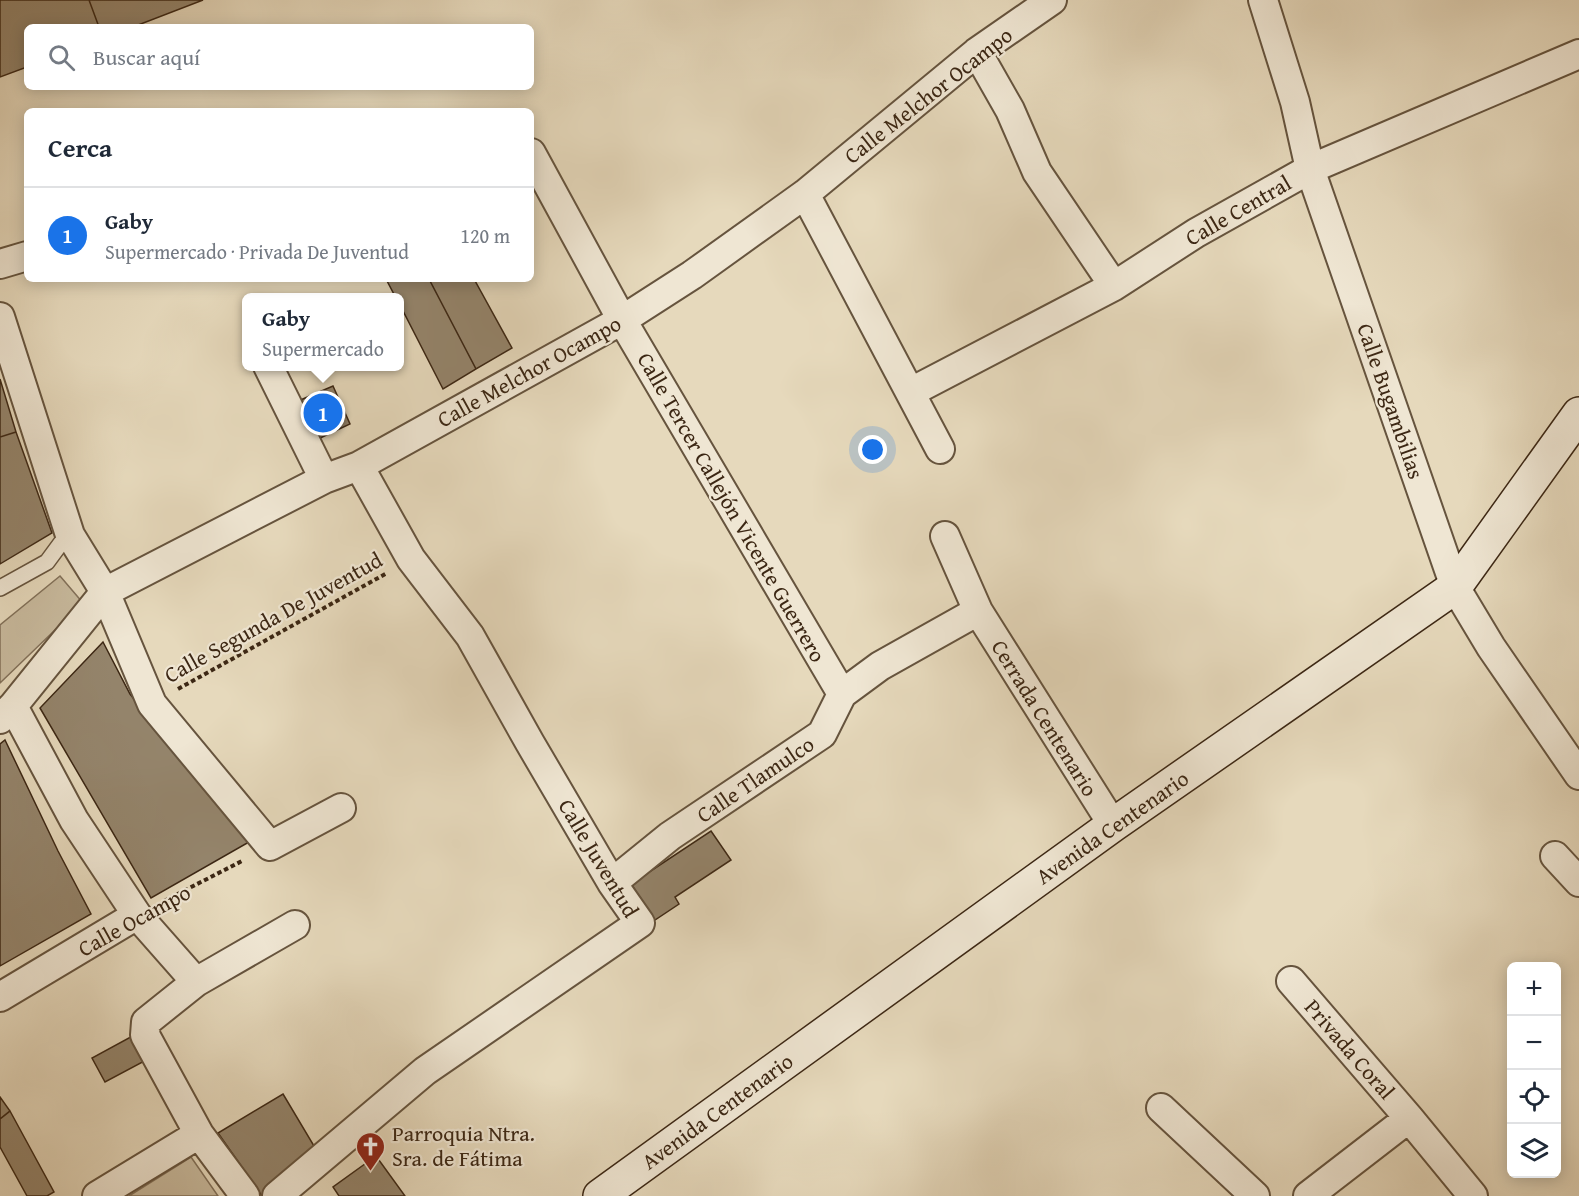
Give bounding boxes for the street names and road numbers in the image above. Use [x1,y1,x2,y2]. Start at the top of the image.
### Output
street label: Calle Melchor Ocampo [837,19,1019,171]
street label: Calle Central [1179,167,1297,253]
street label: Calle Melchor Ocampo [431,307,627,435]
street label: Calle Bugambilias [1349,319,1433,483]
street label: Calle Tercer Callejón Vicente Guerrero [630,346,834,668]
street label: Calle Segunda De Juventud [158,543,388,690]
street label: Cerrada Centenario [984,633,1106,803]
street label: Calle Tlamulco [690,728,820,830]
street label: Avenida Centenario [1029,762,1195,892]
street label: Calle Juventud [551,793,647,924]
street label: Calle Ocampo [72,876,196,964]
street label: Privada Coral [1297,992,1403,1106]
street label: Avenida Centenario [635,1045,799,1177]

